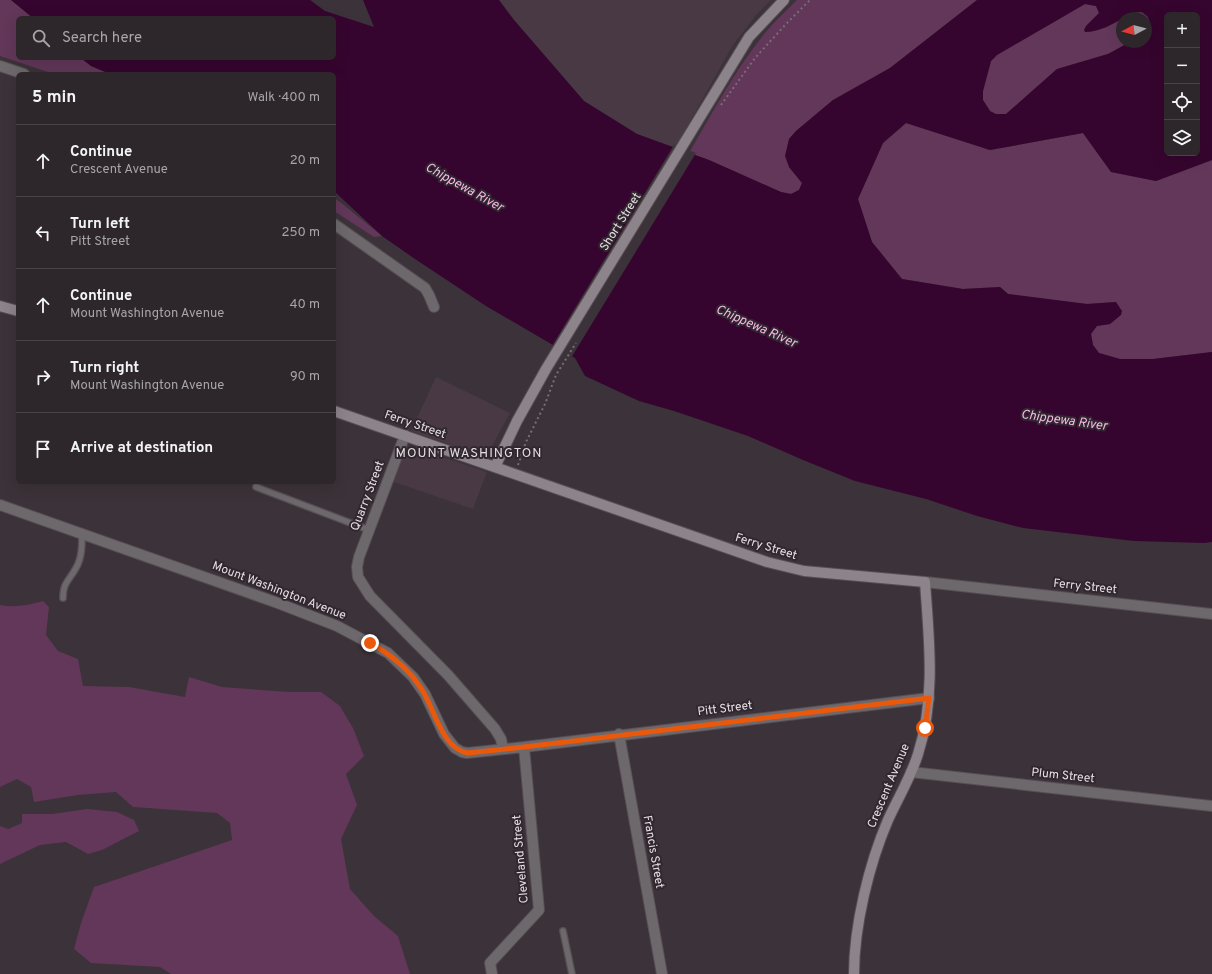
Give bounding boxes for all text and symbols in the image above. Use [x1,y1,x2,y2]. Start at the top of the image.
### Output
north arrow [1116,12,1152,48]
map controls [1164,12,1200,156]
button: + [1164,12,1200,48]
search box [16,16,336,60]
icon: search [30,27,52,49]
text: Search here [62,29,142,48]
button: − [1164,48,1200,84]
button: locate [1164,84,1200,120]
text: 5 min [32,87,76,109]
text: Walk · 400 m [247,90,320,106]
button: layers [1164,120,1200,156]
text: Continue [70,143,132,162]
icon: ahead [32,150,54,172]
text: 20 m [290,153,320,169]
water label: Chippewa River [422,160,507,217]
text: Crescent Avenue [70,162,168,178]
street label: Short Street [597,190,645,254]
text: Turn left [70,215,130,234]
icon: left [32,222,54,244]
text: 250 m [282,225,320,241]
text: Pitt Street [70,234,130,250]
text: Continue [70,287,132,306]
icon: ahead [32,294,54,316]
text: 40 m [290,297,320,313]
water label: Chippewa River [713,302,800,352]
text: Mount Washington Avenue [70,306,224,322]
text: Turn right [70,359,139,378]
icon: right [32,366,54,388]
text: 90 m [290,369,320,385]
text: Mount Washington Avenue [70,378,224,394]
street label: Ferry Street [382,407,448,443]
water label: Chippewa River [1020,407,1109,435]
icon: arrive [32,438,54,460]
text: Arrive at destination [70,439,213,458]
district label: MOUNT WASHINGTON [396,446,542,462]
street label: Quarry Street [347,459,389,533]
street label: Ferry Street [733,530,799,564]
street label: Mount Washington Avenue [210,558,348,624]
street label: Ferry Street [1052,576,1118,598]
route end [361,634,379,652]
street label: Pitt Street [697,698,753,720]
route start [916,719,934,737]
street label: Crescent Avenue [864,741,914,831]
street label: Plum Street [1031,765,1095,787]
street label: Cleveland Street [509,814,533,904]
street label: Francis Street [639,814,667,890]

